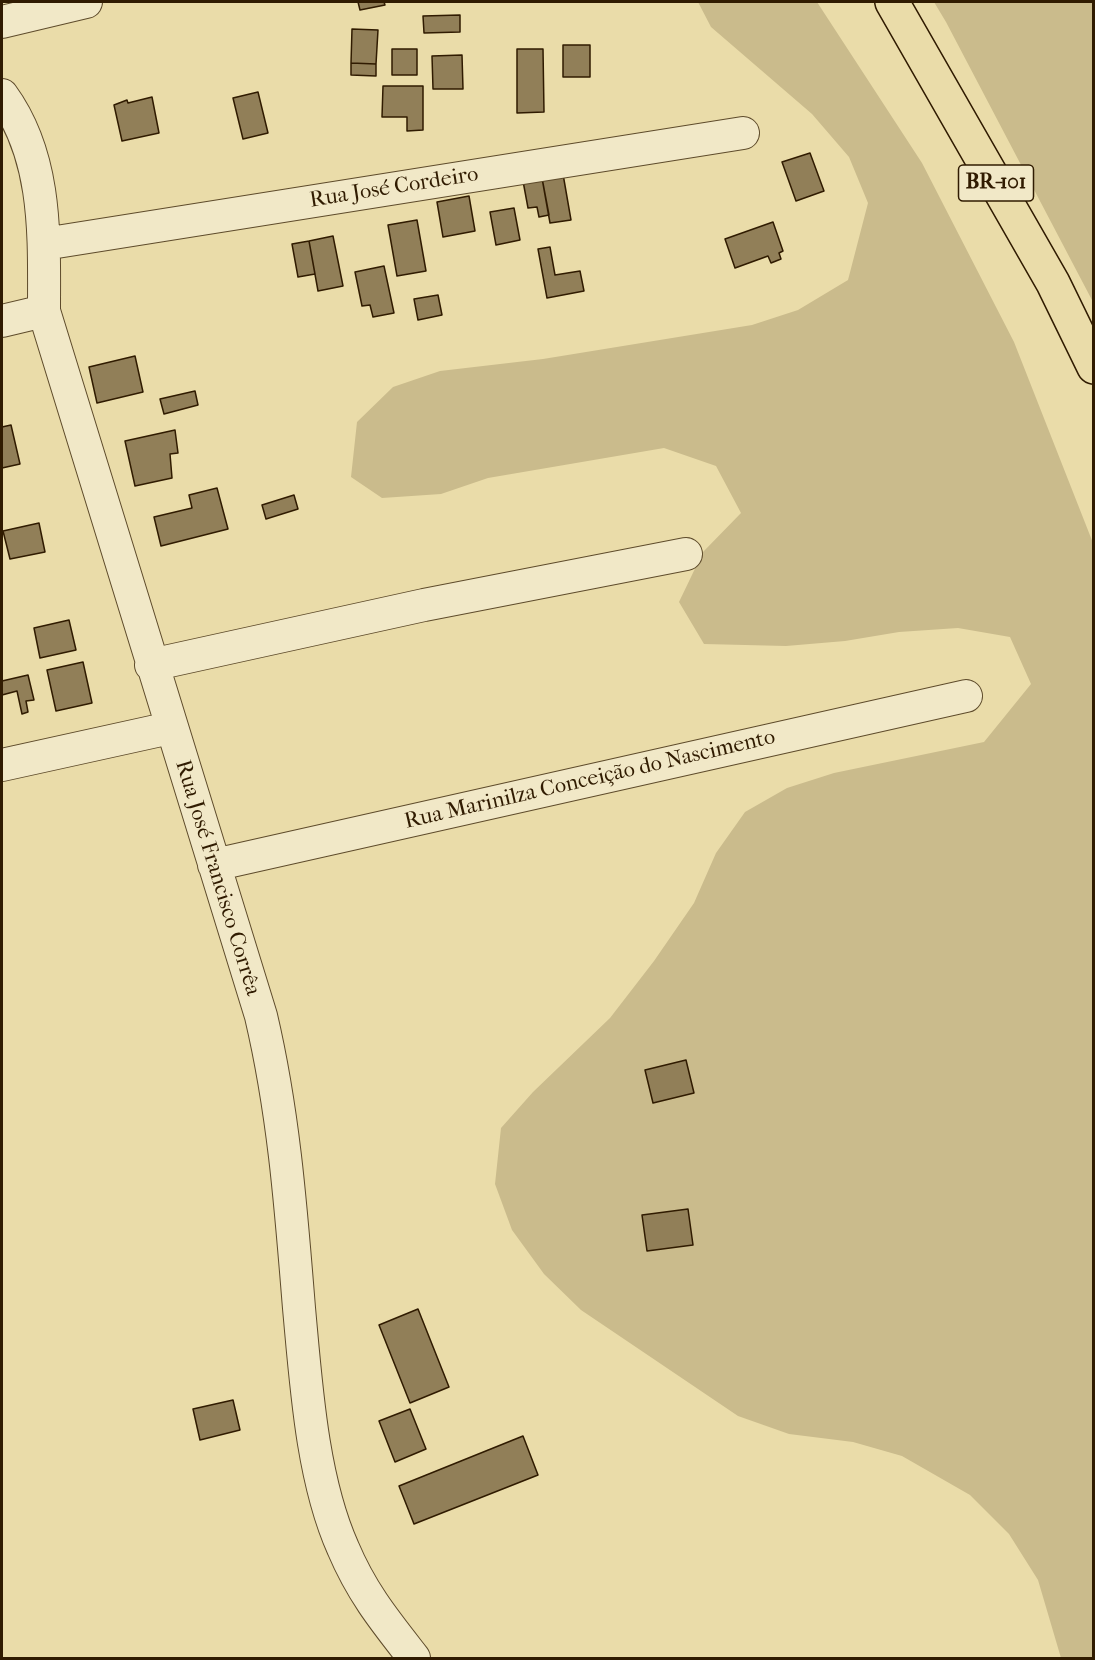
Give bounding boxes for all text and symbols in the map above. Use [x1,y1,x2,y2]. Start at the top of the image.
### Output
street label: Rua José Cordeiro [308,162,480,214]
road number: BR-101 [958,165,1034,201]
street label: Rua Marinilza Conceição do Nascimento [402,724,778,836]
street label: Rua José Francisco Corrêa [169,757,265,999]

